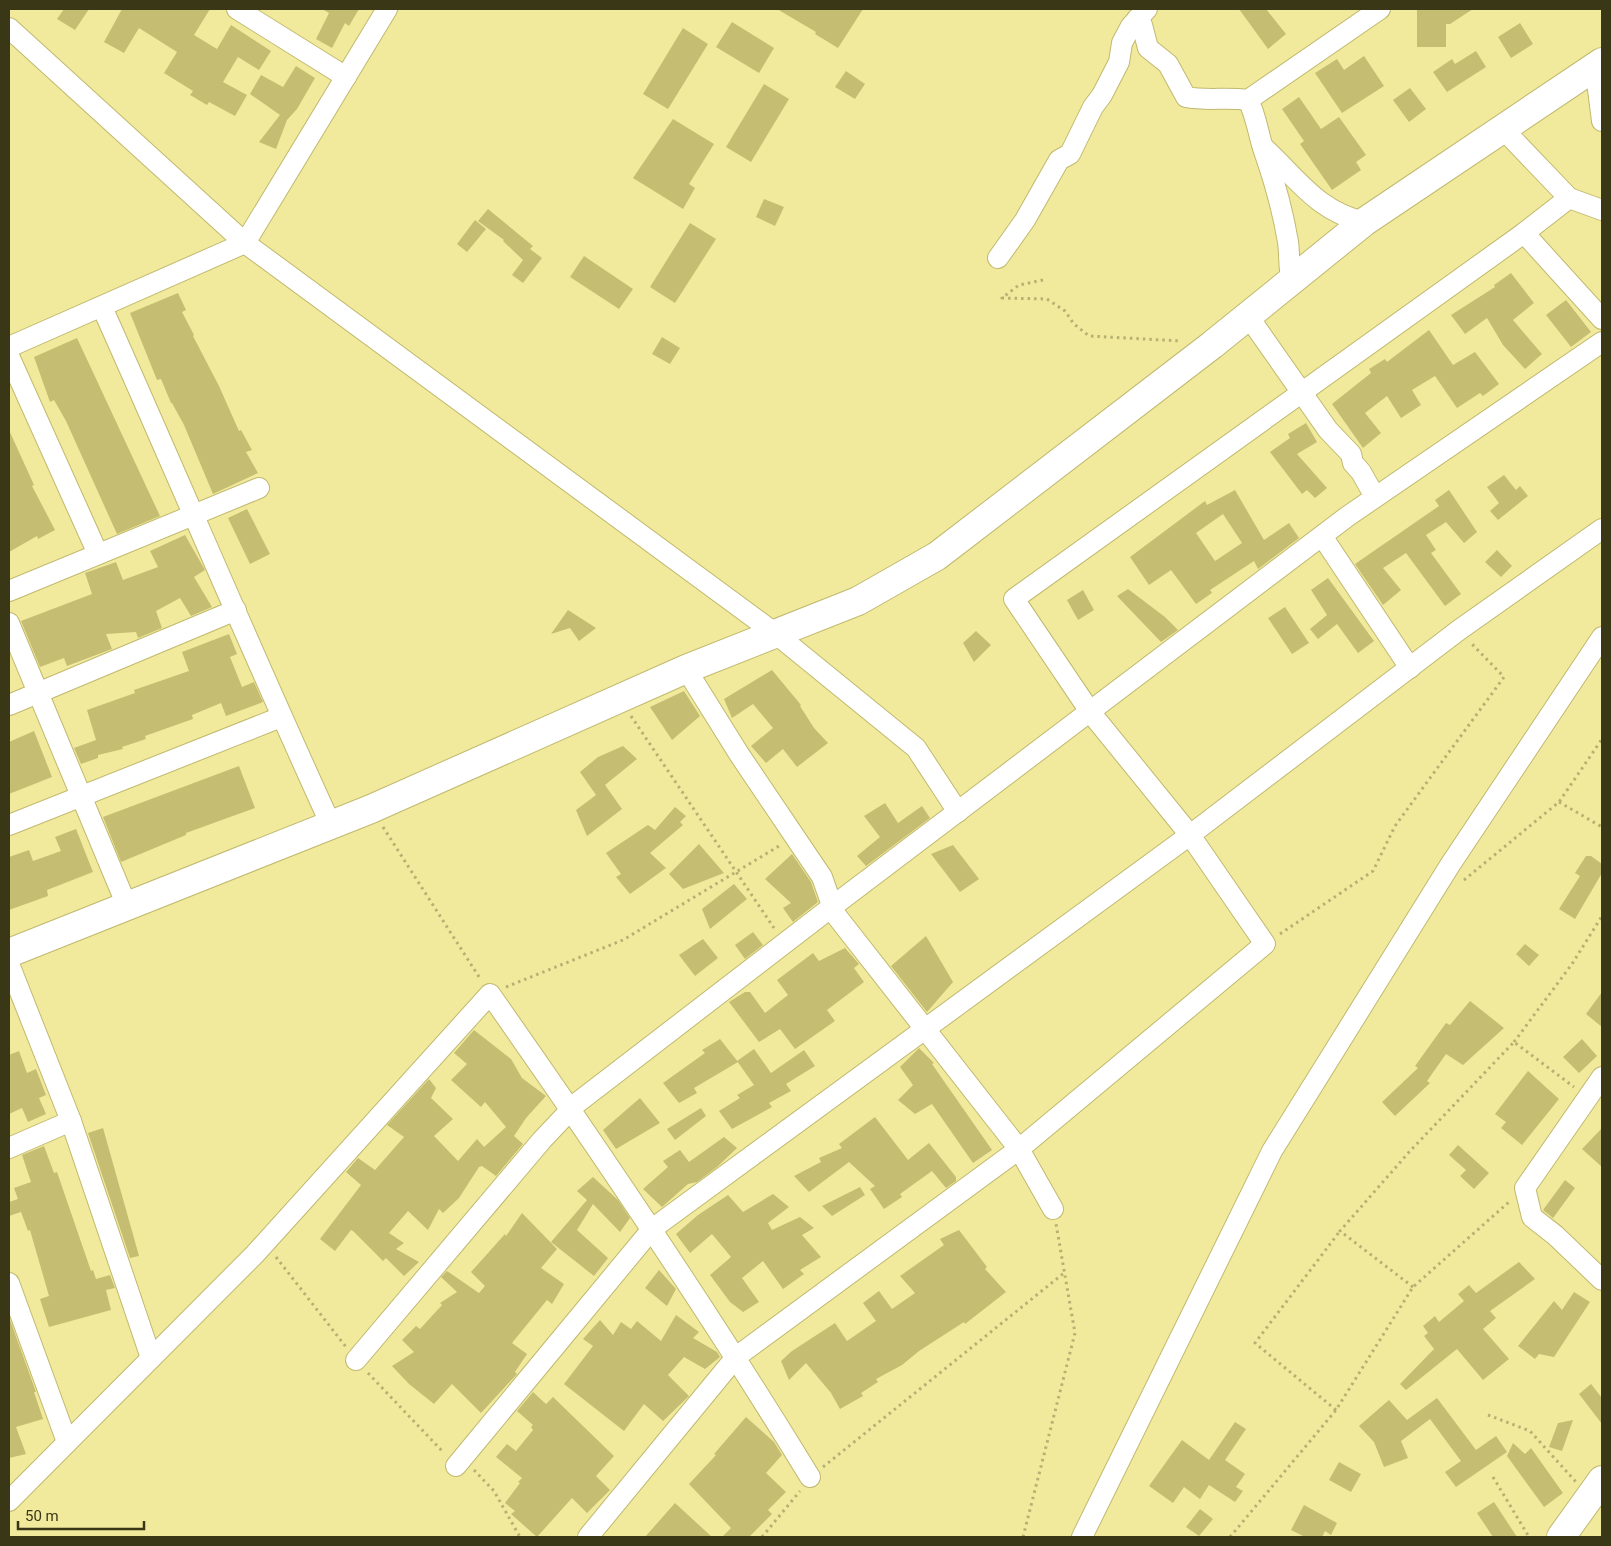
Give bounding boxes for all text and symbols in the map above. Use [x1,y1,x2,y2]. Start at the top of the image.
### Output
scale bar [18,1498,144,1530]
text: 50 m [25,1507,59,1525]

